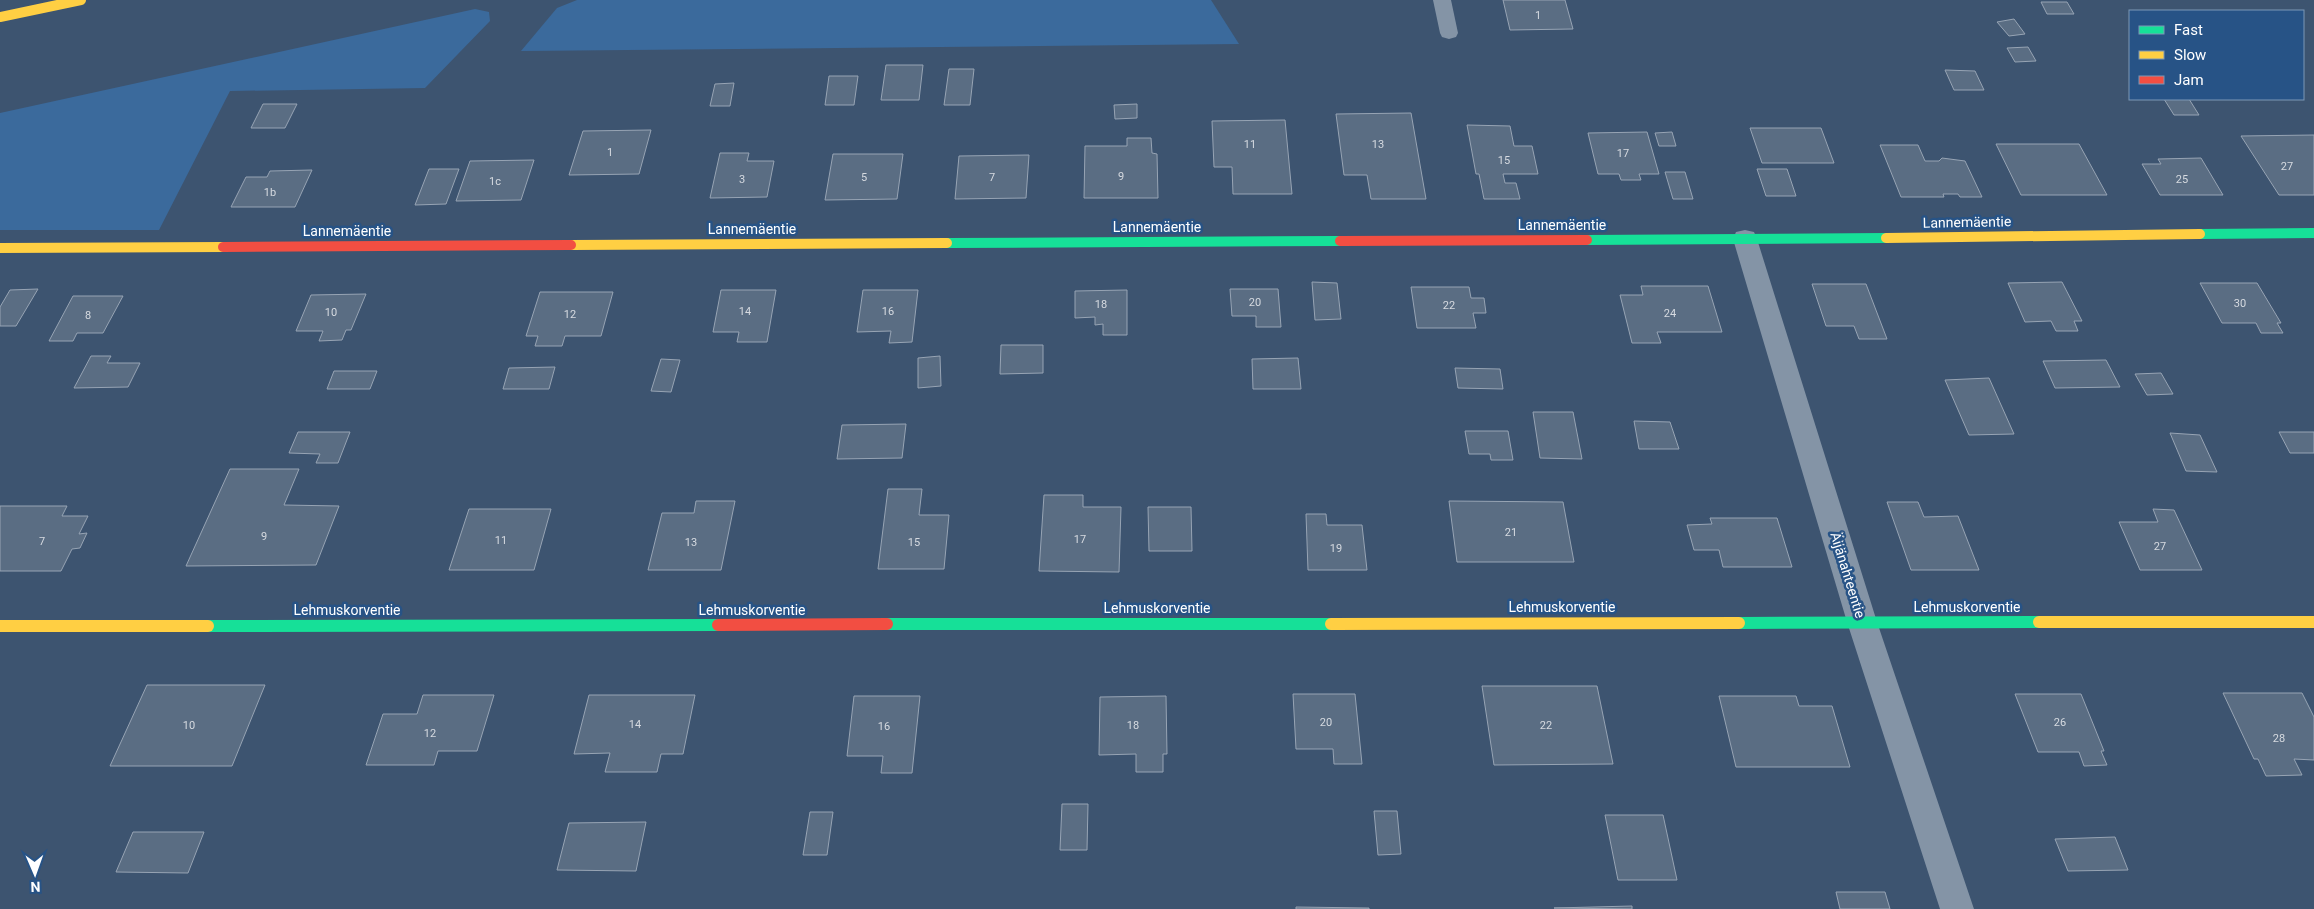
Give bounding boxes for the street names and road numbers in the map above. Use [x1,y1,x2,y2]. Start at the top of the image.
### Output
street label: Lannemäentie [1923,213,2011,231]
street label: Lannemäentie [1518,217,1606,233]
street label: Lannemäentie [1113,219,1201,235]
street label: Lannemäentie [708,221,796,237]
street label: Lannemäentie [303,223,391,239]
street label: Äijänahteentie [1827,530,1869,620]
street label: Lehmuskorventie [1508,599,1616,615]
street label: Lehmuskorventie [1913,599,2021,615]
street label: Lehmuskorventie [1103,600,1211,616]
street label: Lehmuskorventie [293,602,401,618]
street label: Lehmuskorventie [698,602,806,618]

